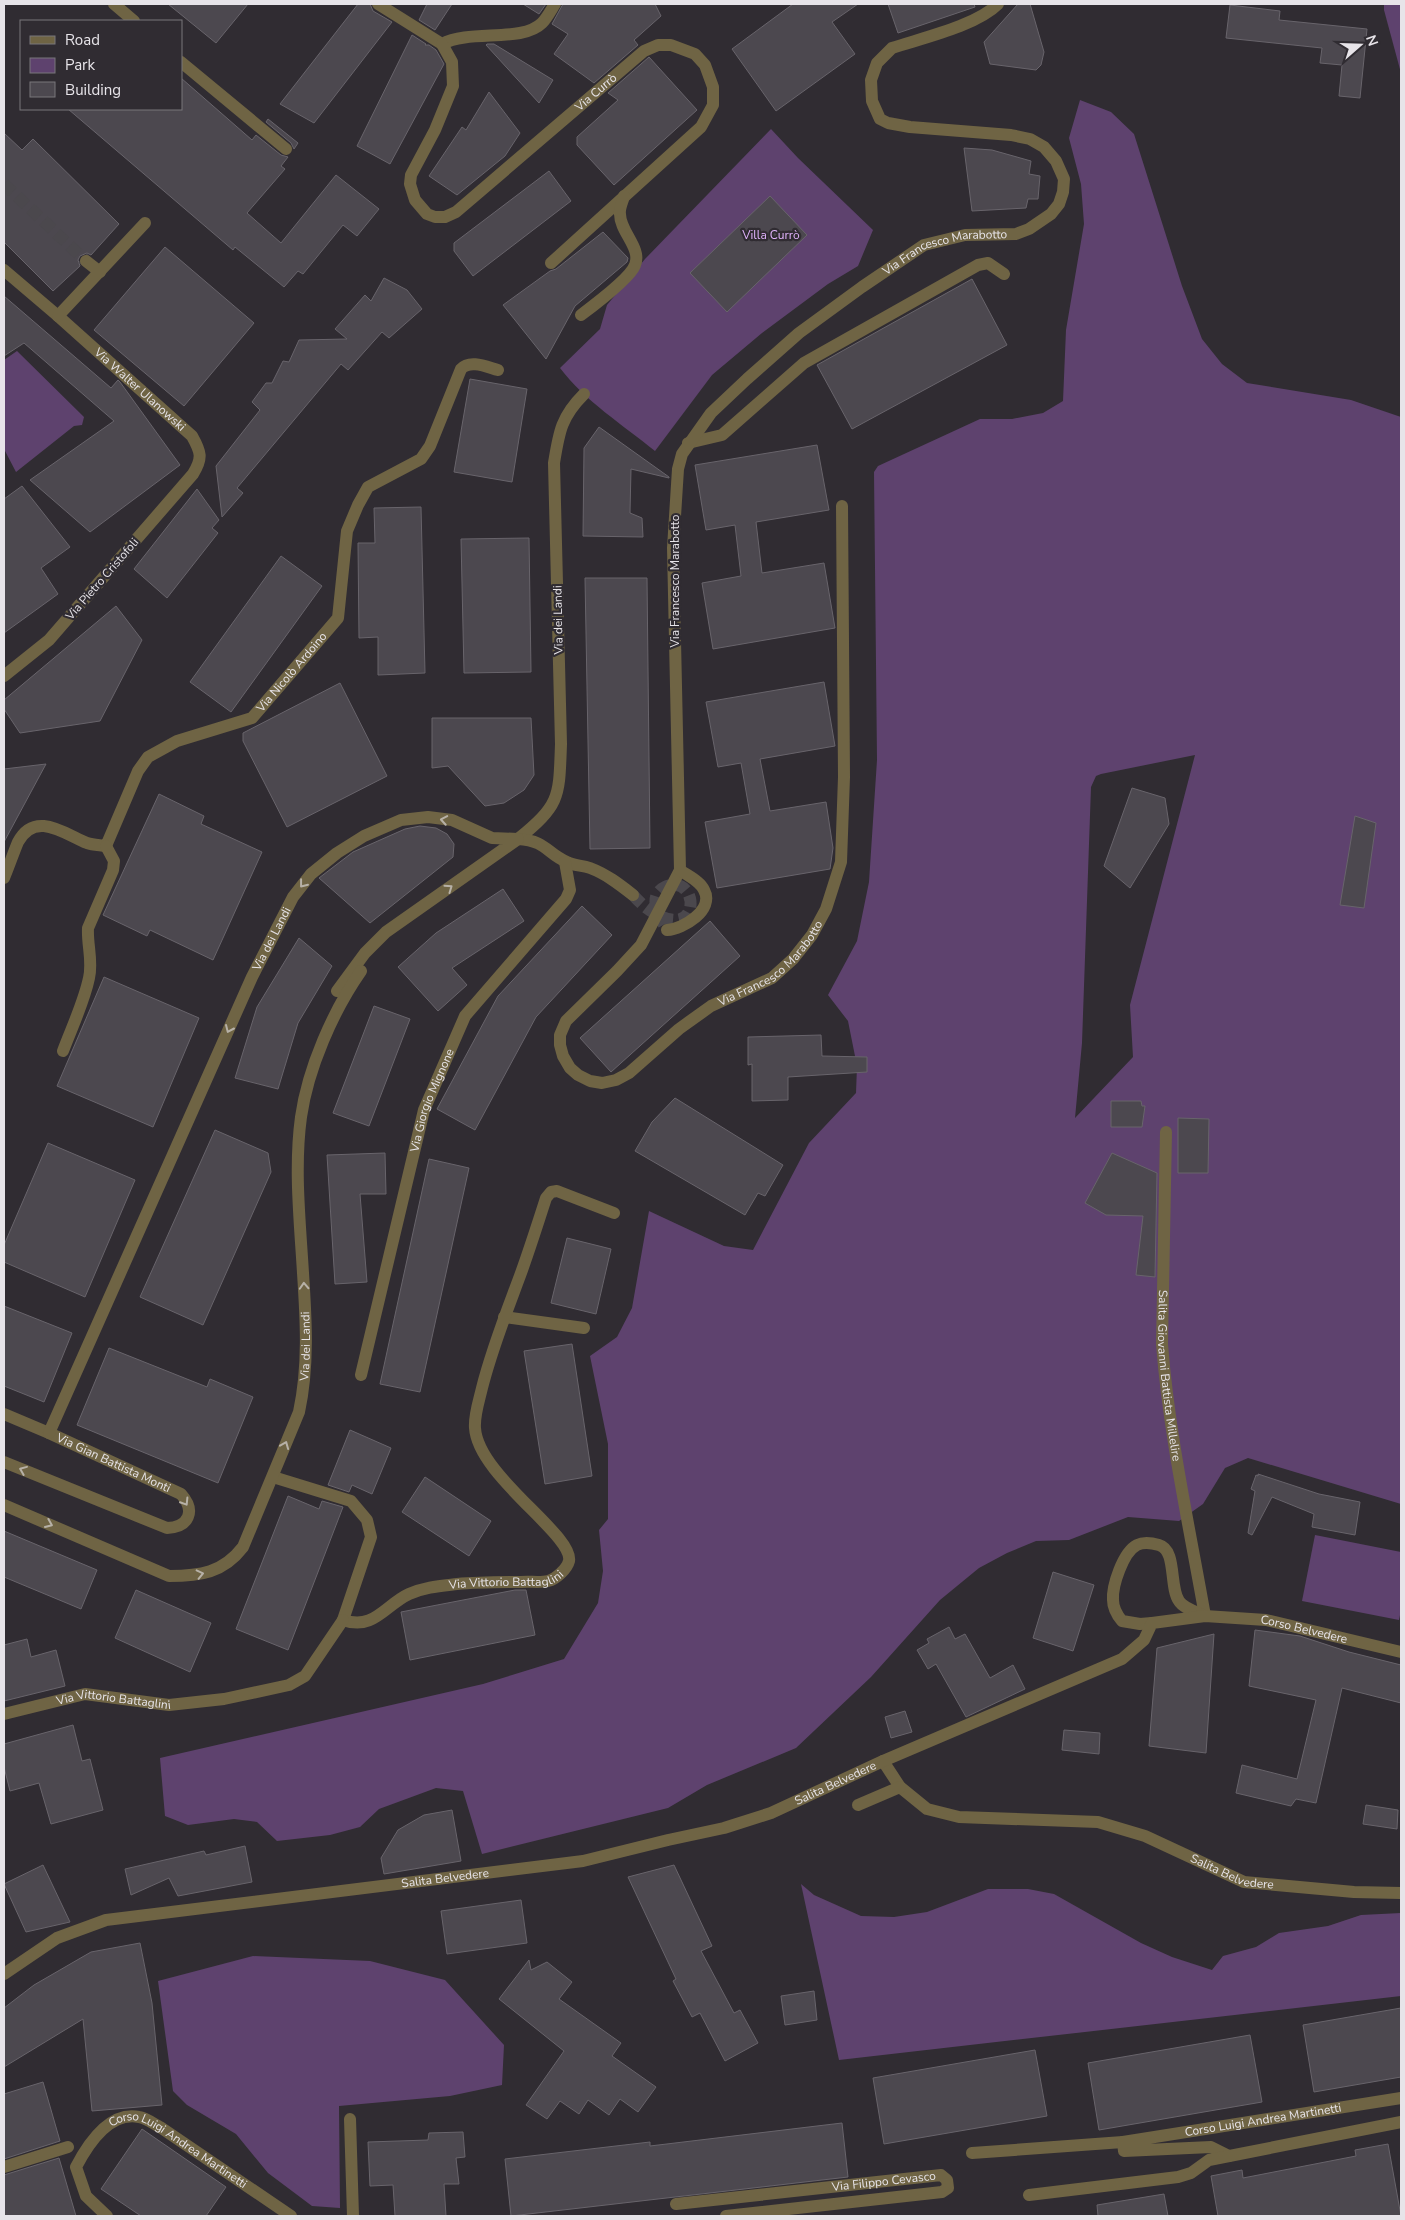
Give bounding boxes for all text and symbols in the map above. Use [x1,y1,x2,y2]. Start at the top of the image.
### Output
legend [20,20,182,110]
north arrow [1335,20,1385,70]
text: Road [65,30,100,50]
text: N [1361,33,1382,49]
text: Park [65,55,95,75]
street label: Via Currò [571,70,620,115]
text: Building [65,80,121,100]
street label: Via Francesco Marabotto [878,226,1008,279]
park label: Villa Currò [741,227,800,243]
street label: Via Walter Ulanowski [90,344,189,435]
street label: Via Francesco Marabotto [667,514,683,648]
street label: Via Pietro Cristofoli [61,535,142,624]
street label: Via dei Landi [549,585,567,656]
street label: Via Nicolò Ardoino [252,628,331,716]
one-way arrow [440,815,449,825]
one-way arrow [300,878,308,887]
one-way arrow [443,885,453,894]
street label: Via dei Landi [248,904,294,974]
street label: Via Francesco Marabotto [714,917,826,1010]
one-way arrow [225,1024,236,1033]
street label: Via Giorgio Mignone [406,1046,458,1155]
one-way arrow [299,1282,310,1290]
street label: Salita Giovanni Battista Millelire [1154,1290,1185,1462]
street label: Via dei Landi [296,1311,314,1383]
street label: Via Gian Battista Monti [53,1429,173,1496]
one-way arrow [280,1442,290,1450]
one-way arrow [19,1466,28,1476]
one-way arrow [179,1496,189,1505]
one-way arrow [44,1518,53,1528]
street label: Via Vittorio Battaglini [447,1567,567,1593]
one-way arrow [196,1569,205,1580]
street label: Corso Belvedere [1260,1612,1349,1647]
street label: Via Vittorio Battaglini [54,1686,171,1713]
street label: Salita Belvedere [792,1757,879,1809]
street label: Salita Belvedere [1188,1850,1275,1893]
street label: Salita Belvedere [400,1865,490,1891]
street label: Corso Luigi Andrea Martinetti [1184,2100,1342,2140]
street label: Corso Luigi Andrea Martinetti [105,2108,250,2192]
street label: Via Filippo Cevasco [830,2168,937,2195]

